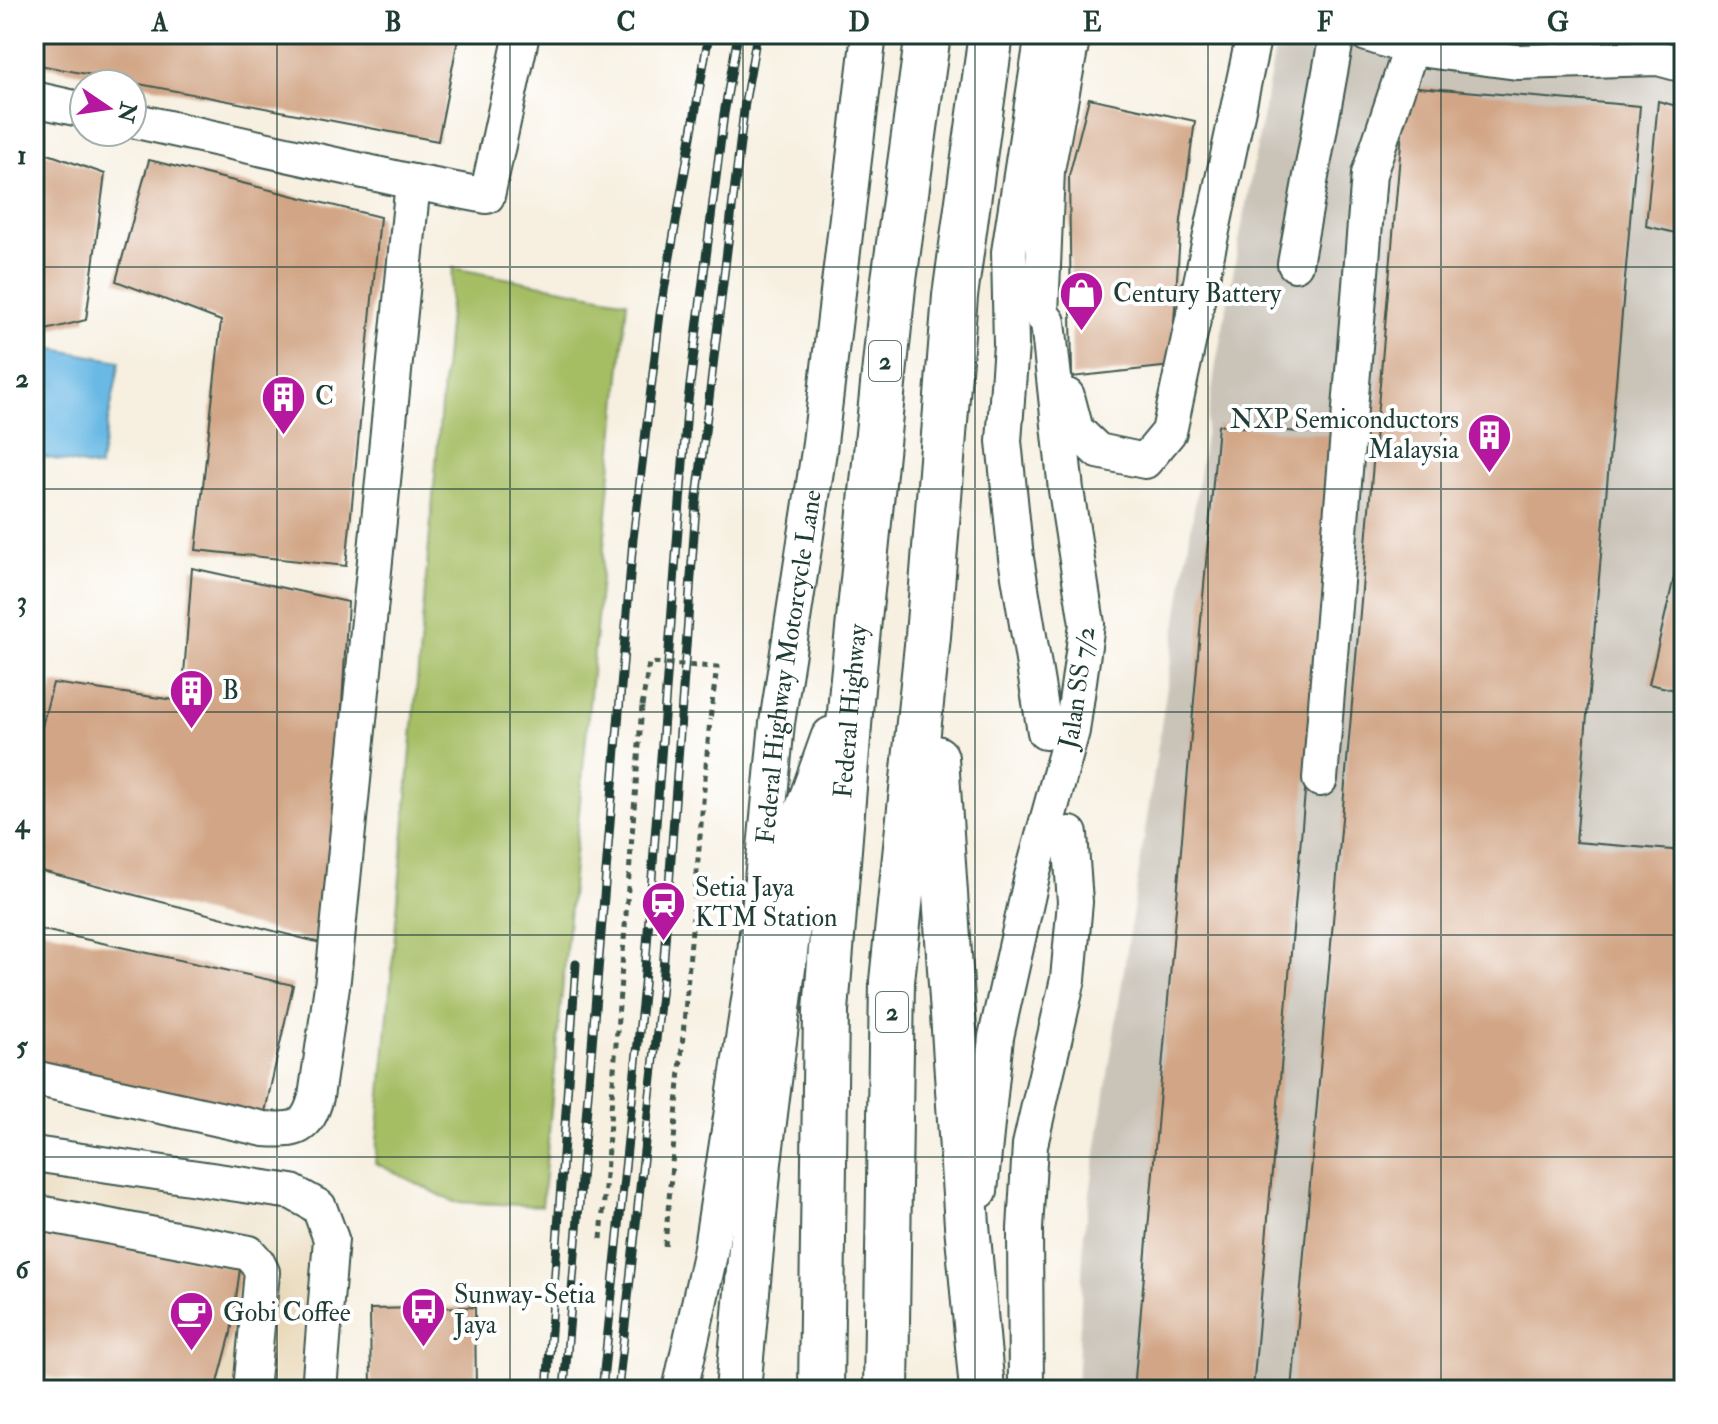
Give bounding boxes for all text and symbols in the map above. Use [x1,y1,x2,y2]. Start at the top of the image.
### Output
text: A [151,7,169,39]
text: B [384,7,402,39]
text: C [616,7,636,39]
text: D [848,7,870,39]
text: E [1083,7,1102,39]
text: F [1317,7,1334,39]
text: G [1547,7,1569,39]
north arrow [68,68,148,148]
text: N [111,99,143,125]
text: 1 [17,140,27,172]
shop icon: Century Battery [1058,270,1106,333]
place label: Century Battery [1113,278,1282,310]
road number: 2 [869,341,901,381]
text: 2 [15,363,29,395]
building icon: C [260,373,308,436]
place label: C [315,381,334,413]
place label: NXP Semiconductors Malaysia [1230,404,1459,466]
building icon: NXP Semiconductors Malaysia [1466,411,1514,474]
street label: Federal Highway Motorcycle Lane [750,487,829,845]
text: 3 [17,586,27,618]
street label: Federal Highway [827,622,875,799]
street label: Jalan SS 7/2 [1052,625,1102,753]
building icon: B [167,667,215,730]
place label: B [222,675,239,707]
text: 4 [14,808,31,840]
place label: Setia Jaya KTM Station [695,872,837,934]
station icon: Setia Jaya KTM Station [640,879,688,942]
road number: 2 [876,992,908,1032]
text: 5 [16,1031,28,1063]
text: 6 [15,1254,30,1286]
place label: Sunway-Setia Jaya [453,1279,595,1341]
bus stop icon: Sunway-Setia Jaya [399,1286,447,1349]
cafe icon: Gobi Coffee [168,1289,216,1352]
place label: Gobi Coffee [223,1297,351,1329]

